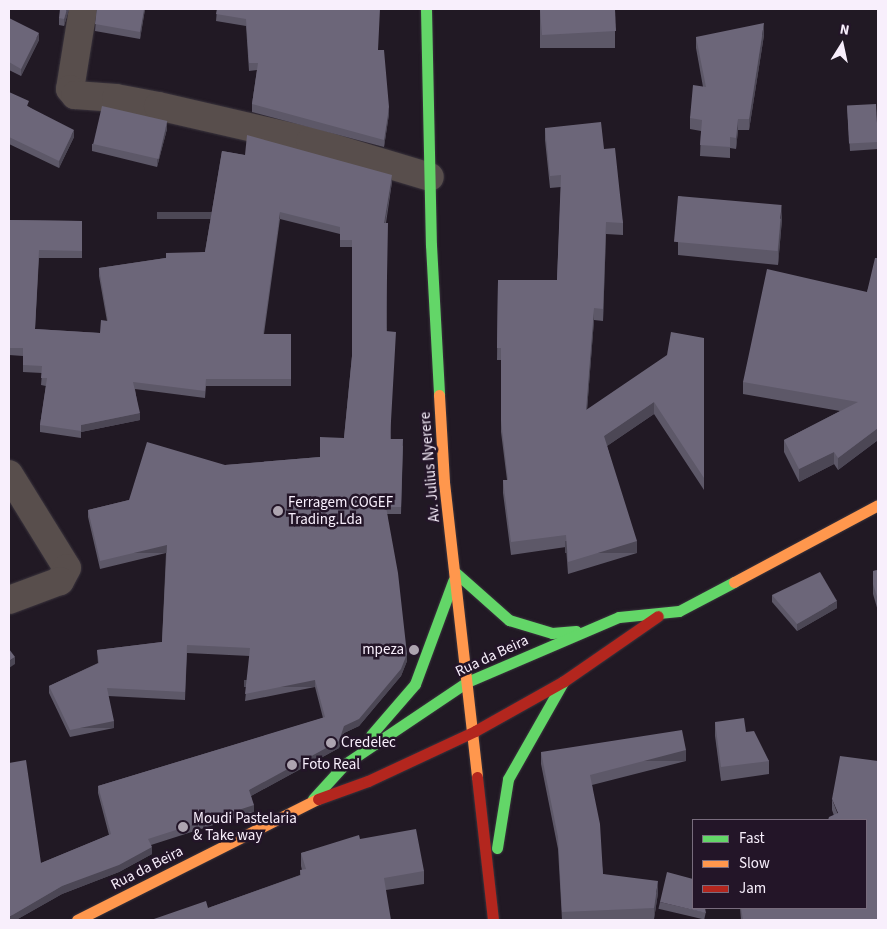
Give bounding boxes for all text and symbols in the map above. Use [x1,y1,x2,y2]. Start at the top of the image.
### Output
north arrow [817,20,867,70]
text: N [838,20,851,41]
street label: Av. Julius Nyerere [416,411,444,523]
place label: Ferragem COGEF Trading.Lda [288,493,393,528]
marker: Ferragem COGEF Trading.Lda [272,505,284,517]
street label: Rua da Beira [453,631,531,681]
place label: mpeza [362,641,404,659]
marker: mpeza [408,644,420,656]
place label: Credelec [341,734,396,752]
marker: Credelec [325,737,337,749]
place label: Foto Real [302,756,360,774]
marker: Foto Real [286,759,298,771]
place label: Moudi Pastelaria & Take way [193,809,297,844]
legend [692,819,867,909]
marker: Moudi Pastelaria & Take way [177,821,189,833]
text: Fast [739,828,765,849]
street label: Rua da Beira [108,842,186,894]
text: Slow [739,853,770,874]
text: Jam [739,878,766,899]

